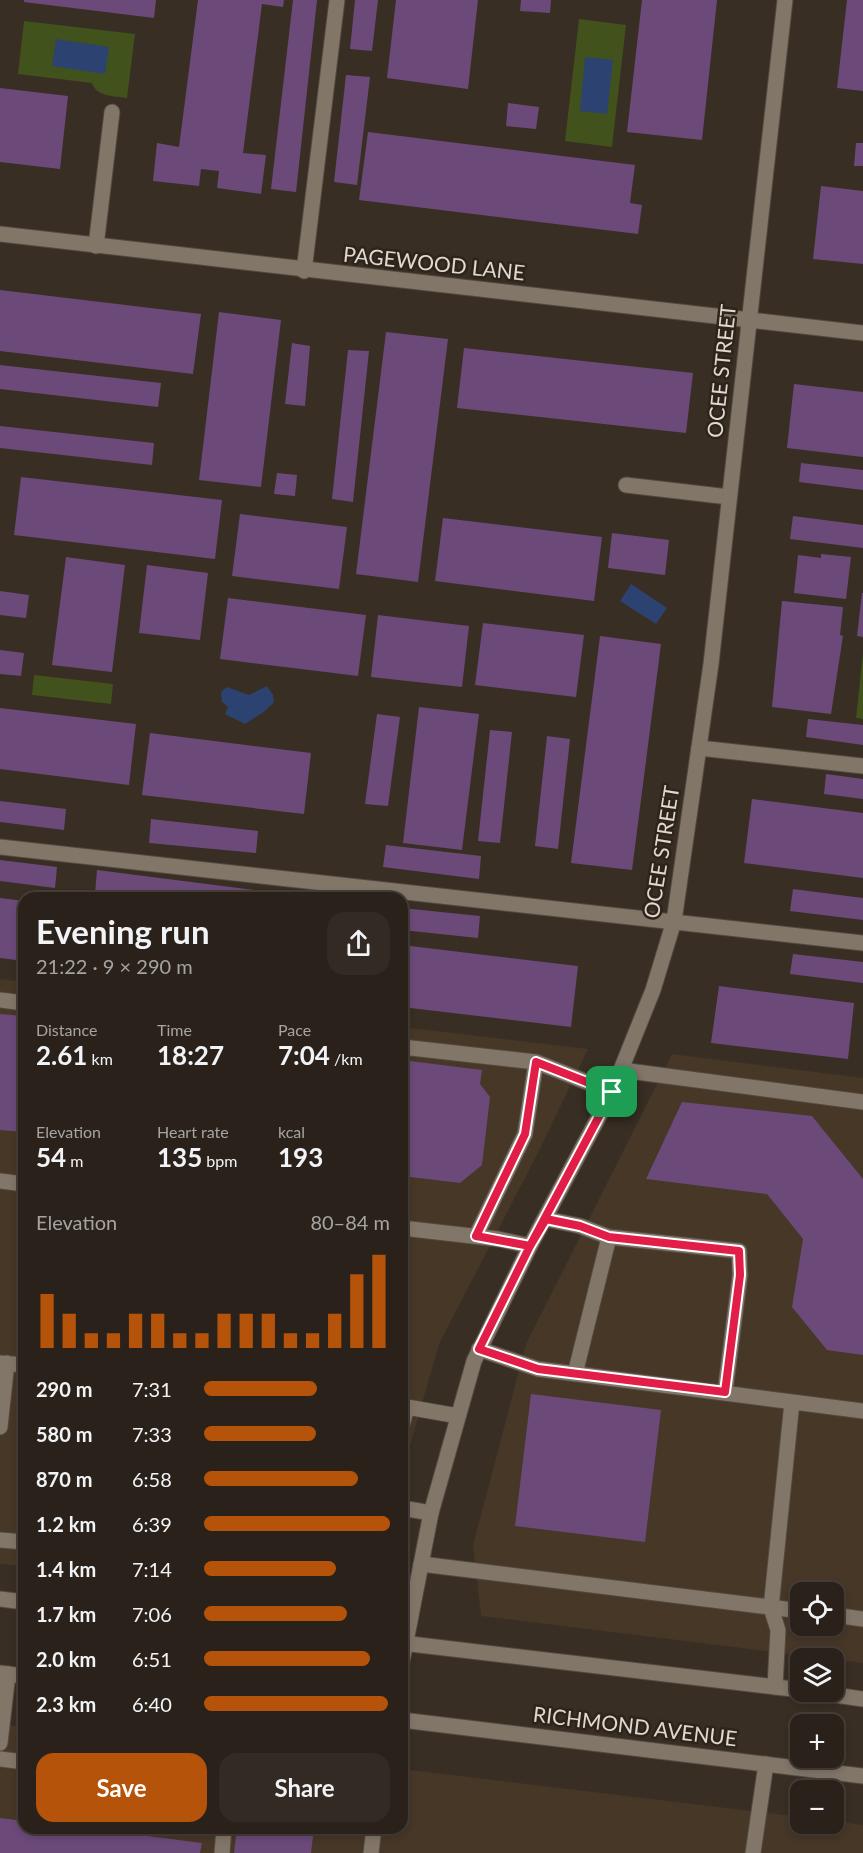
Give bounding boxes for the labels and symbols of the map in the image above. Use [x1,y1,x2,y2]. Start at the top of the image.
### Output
street label: PAGEWOOD LANE [342,241,526,284]
street label: OCEE STREET [701,302,740,439]
street label: OCEE STREET [638,783,683,920]
pin [586,1066,637,1117]
street label: RICHMOND AVENUE [532,1701,739,1750]

